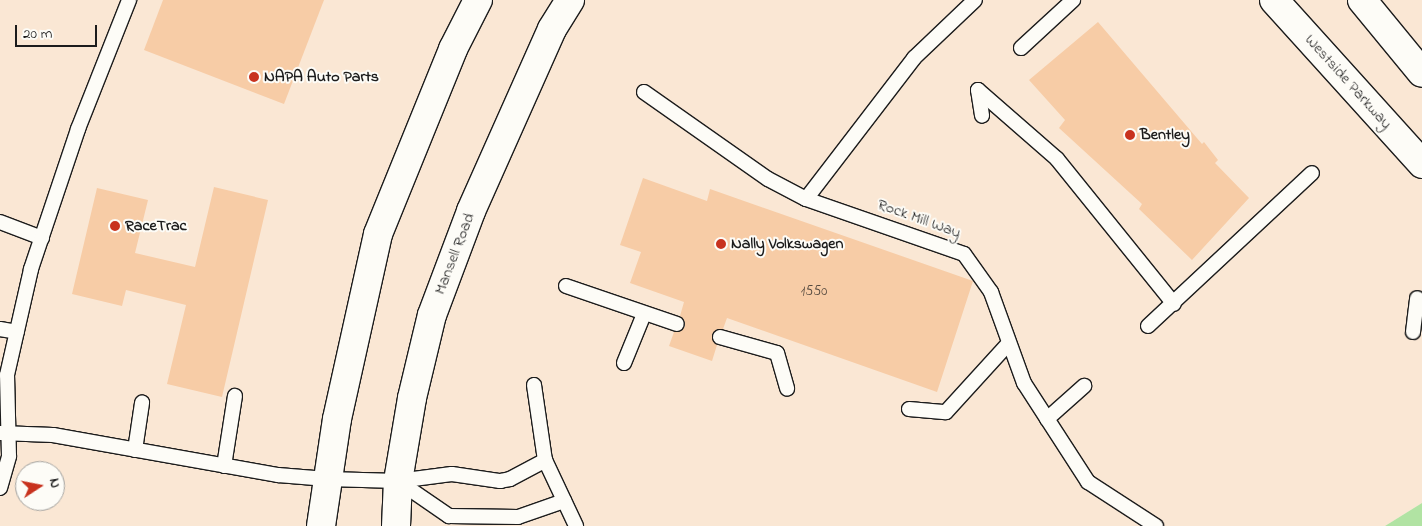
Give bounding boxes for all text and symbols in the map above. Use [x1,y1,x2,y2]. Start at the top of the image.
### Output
scale bar [18,15,100,47]
text: 20 m [23,23,52,45]
street label: Westside Parkway [1300,31,1396,133]
place label: NAPA Auto Parts [264,67,379,87]
marker: NAPA Auto Parts [248,71,260,83]
place label: Bentley [1140,125,1190,145]
marker: Bentley [1124,129,1136,141]
street label: Rock Mill Way [875,195,963,243]
street label: Mansell Road [431,211,479,297]
place label: RaceTrac [125,216,187,236]
marker: RaceTrac [109,220,121,232]
place label: Nally Volkswagen [731,234,843,254]
marker: Nally Volkswagen [715,238,727,250]
house number: 1550 [801,284,827,300]
north arrow [15,461,65,511]
text: N [43,477,65,490]

